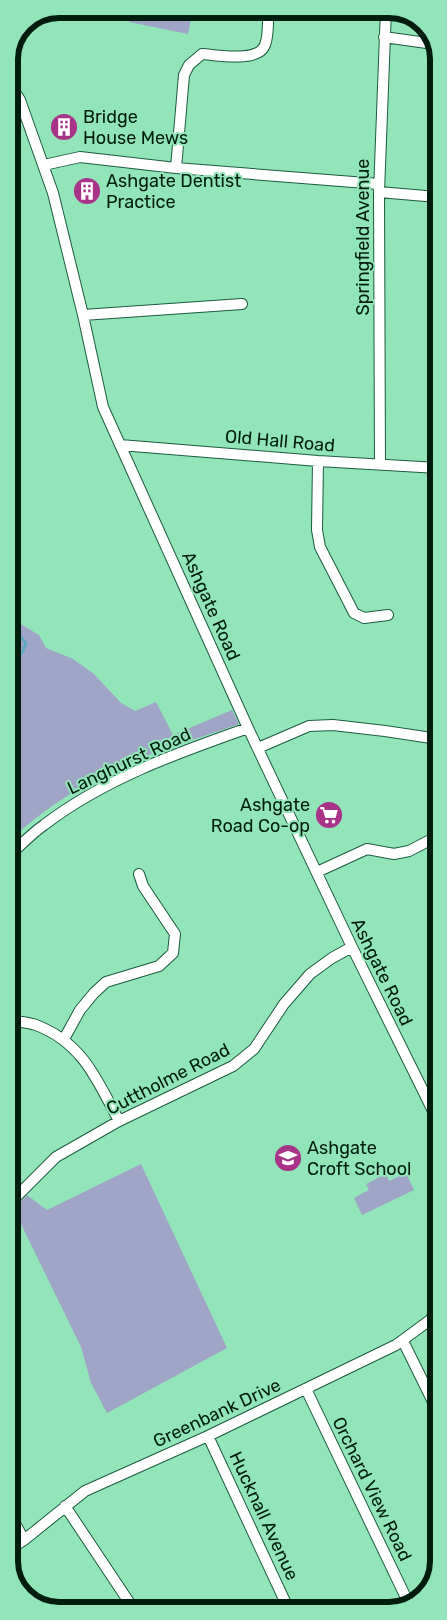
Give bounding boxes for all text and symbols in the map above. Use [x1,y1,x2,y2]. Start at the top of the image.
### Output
place label: Bridge House Mews [83,106,188,149]
building icon: Bridge House Mews [49,112,79,142]
street label: Springfield Avenue [352,159,374,315]
place label: Ashgate Dentist Practice [106,170,241,213]
building icon: Ashgate Dentist Practice [72,176,102,206]
street label: Old Hall Road [224,425,336,457]
street label: Ashgate Road [177,548,245,664]
street label: Langhurst Road [64,723,194,799]
place label: Ashgate Road Co-op [211,794,310,837]
supermarket icon: Ashgate Road Co-op [314,800,344,830]
street label: Ashgate Road [346,915,418,1029]
street label: Cuttholme Road [103,1038,233,1120]
place label: Ashgate Croft School [307,1137,411,1180]
school or university icon: Ashgate Croft School [273,1143,303,1173]
street label: Greenbank Drive [150,1374,284,1452]
street label: Orchard View Road [327,1413,417,1565]
street label: Hucknall Avenue [225,1448,303,1584]

